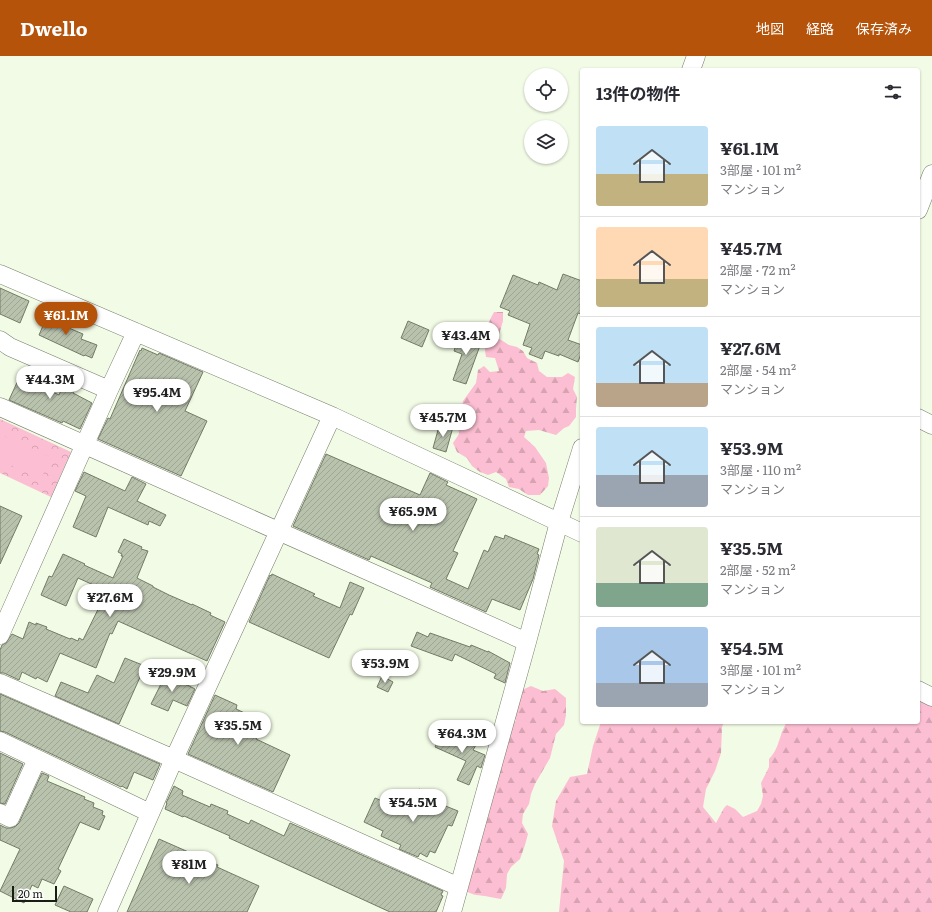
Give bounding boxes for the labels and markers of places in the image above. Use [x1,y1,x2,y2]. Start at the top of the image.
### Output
pin: ¥61.1M [33,302,99,336]
pin: ¥43.4M [433,322,499,356]
pin: ¥44.3M [17,366,83,400]
pin: ¥95.4M [124,379,190,413]
pin: ¥45.7M [410,404,476,438]
pin: ¥65.9M [380,498,446,532]
pin: ¥27.6M [77,584,143,618]
pin: ¥53.9M [352,650,418,684]
pin: ¥29.9M [139,659,205,693]
pin: ¥35.5M [205,712,271,746]
pin: ¥64.3M [429,720,495,754]
pin: ¥54.5M [380,789,446,823]
pin: ¥81M [165,851,213,885]

